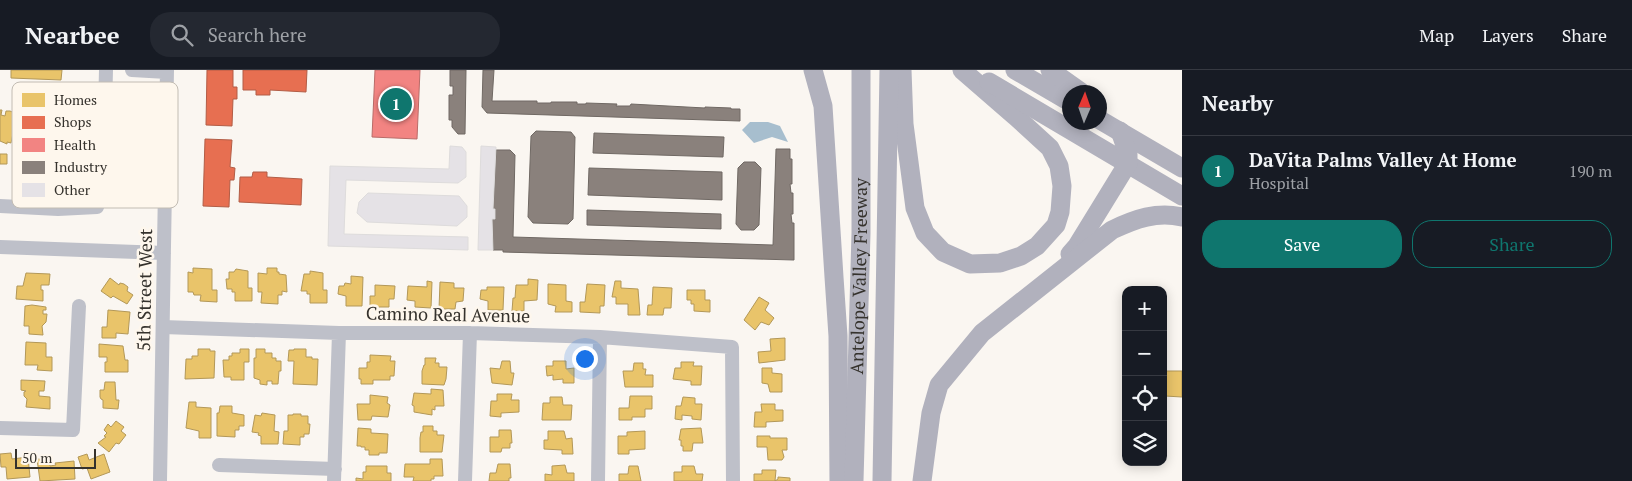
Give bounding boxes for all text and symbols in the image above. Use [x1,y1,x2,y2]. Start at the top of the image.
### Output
search box [150,12,500,57]
text: Nearbee [25,19,120,51]
icon: search [168,21,196,49]
text: Search here [208,22,307,47]
text: Map [1419,23,1454,47]
text: Layers [1482,23,1534,47]
text: Share [1562,23,1607,47]
legend [12,82,178,208]
pin: 1 [380,85,412,123]
north arrow [1062,85,1107,130]
text: Nearby [1202,89,1273,117]
text: Homes [54,90,97,109]
text: Shops [54,112,91,131]
text: Health [54,135,96,154]
text: DaVita Palms Valley At Home [1249,147,1517,172]
text: Industry [54,157,108,176]
text: 1 [1213,160,1223,182]
text: 190 m [1569,160,1612,182]
text: Hospital [1249,172,1309,194]
street label: Antelope Valley Freeway [844,177,872,375]
text: Other [54,180,91,199]
button: Save [1202,220,1402,268]
button: Share [1412,220,1612,268]
street label: 5th Street West [131,228,157,352]
map controls [1122,286,1167,466]
button: + [1122,286,1167,331]
street label: Camino Real Avenue [366,301,530,327]
button: − [1122,331,1167,376]
your location [572,346,598,372]
button: locate [1122,376,1167,421]
button: layers [1122,421,1167,466]
scale bar [15,446,96,469]
text: 50 m [22,448,52,467]

